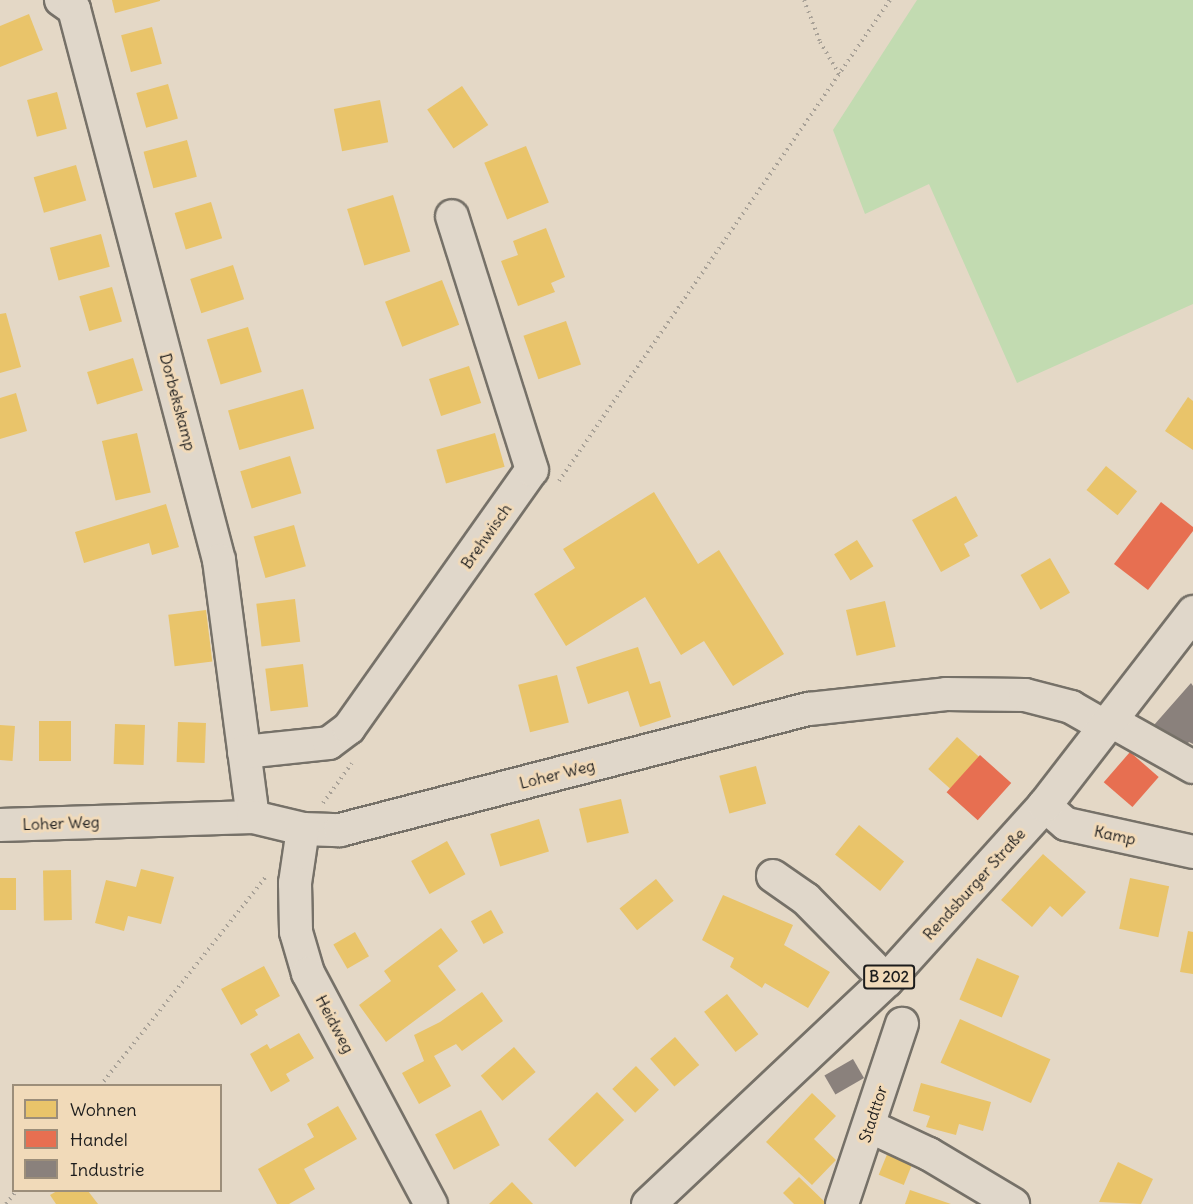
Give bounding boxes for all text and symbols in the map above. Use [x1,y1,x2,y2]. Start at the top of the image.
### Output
street label: Dorbekskamp [156,351,200,453]
street label: Brehwisch [457,500,515,572]
street label: Loher Weg [517,755,597,793]
street label: Loher Weg [22,812,100,834]
street label: Kamp [1092,821,1138,849]
street label: Rendsburger Straße [919,824,1029,944]
road number: B 202 [862,965,916,989]
street label: Heidweg [312,992,358,1056]
street label: Stadttor [855,1083,891,1145]
legend [12,1084,222,1192]
text: Wohnen [70,1098,137,1121]
text: Handel [70,1128,128,1151]
text: Industrie [70,1158,145,1181]

